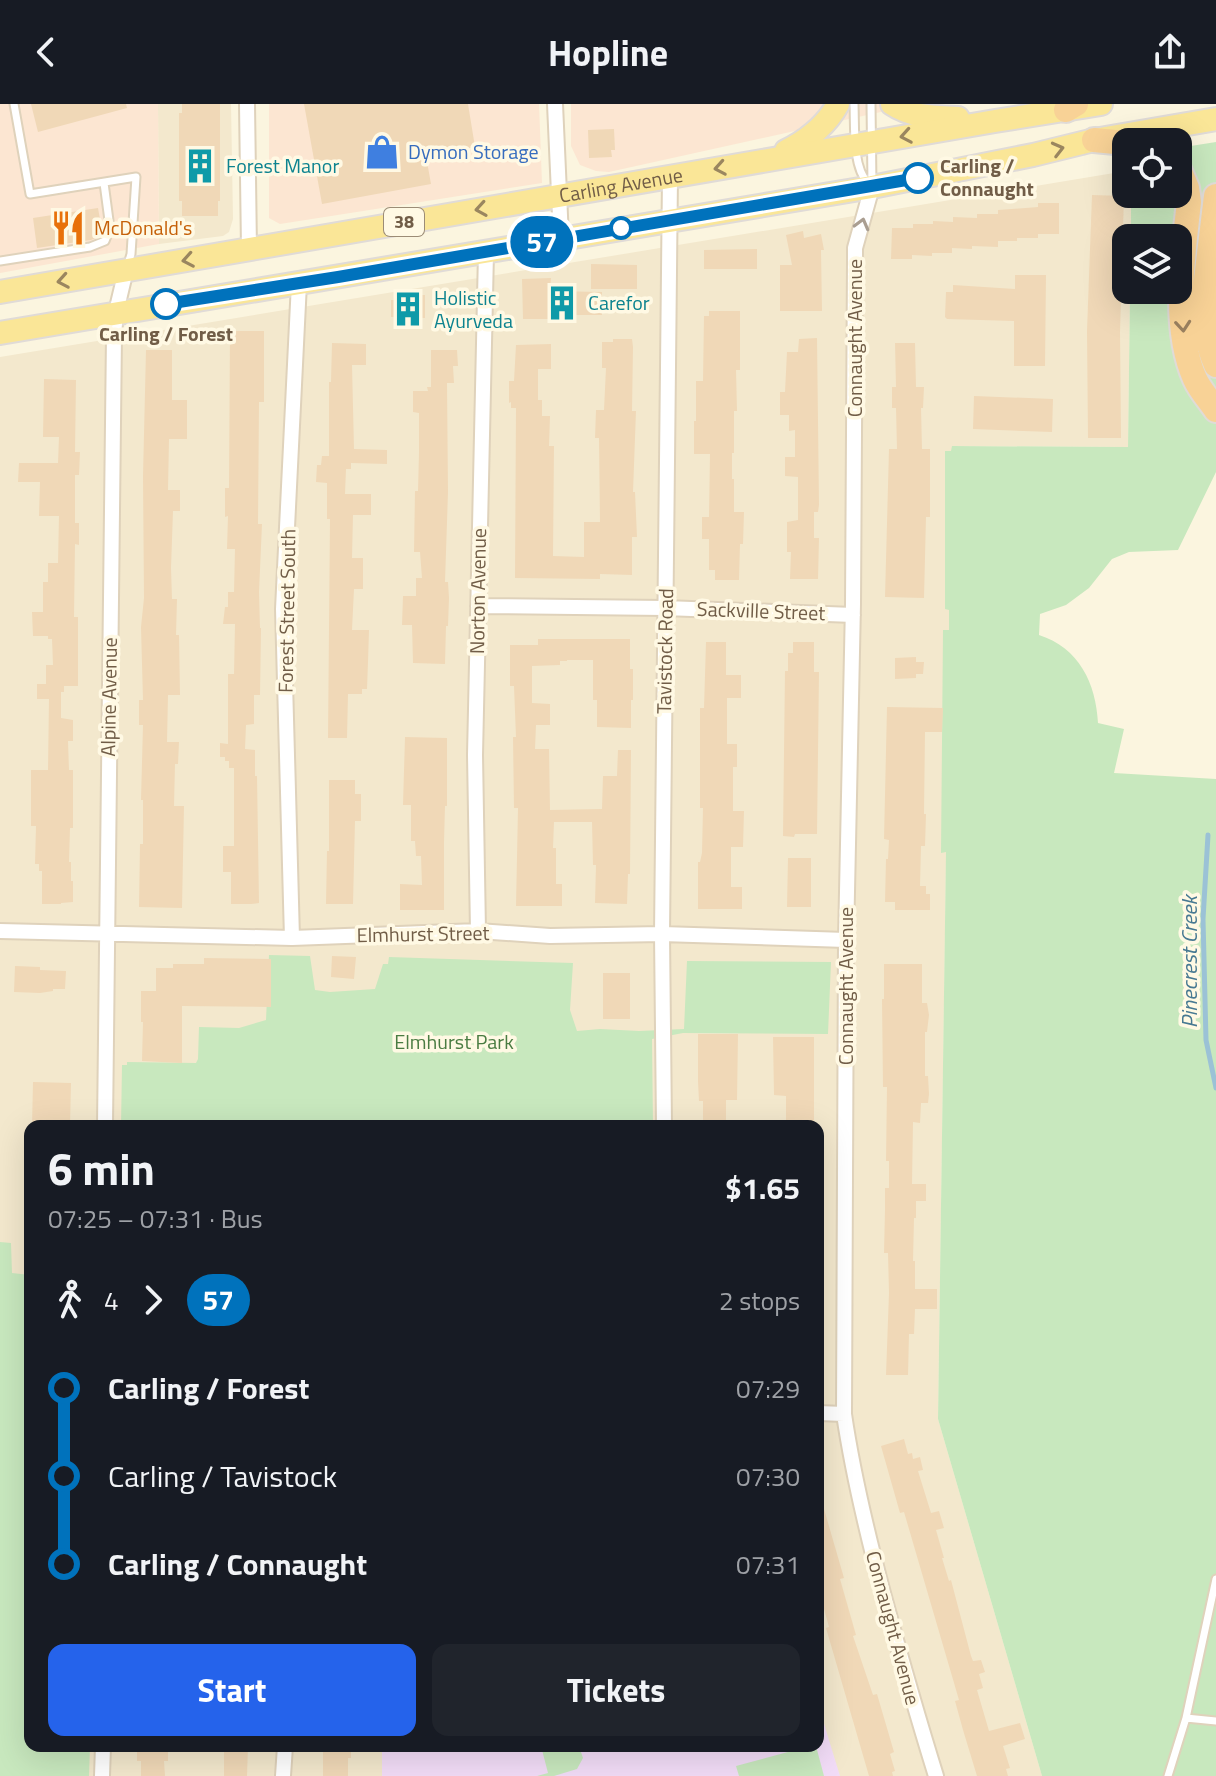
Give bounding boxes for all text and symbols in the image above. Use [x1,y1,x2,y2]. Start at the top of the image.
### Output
text: Hopline [548,25,668,80]
icon: back [24,30,68,74]
icon: share [1148,30,1192,74]
one-way arrow [899,127,913,144]
map controls [1112,128,1192,304]
button: locate [1112,128,1192,208]
shop icon: Dymon Storage [363,133,401,171]
place label: Dymon Storage [408,136,539,167]
one-way arrow [1051,142,1065,159]
building icon: Forest Manor [181,147,219,185]
place label: Forest Manor [226,150,339,181]
place label: Carling / Connaught [940,150,1034,204]
street label: Carling Avenue [557,159,685,211]
one-way arrow [714,159,727,176]
marker: Carling / Connaught [903,163,933,193]
one-way arrow [474,200,488,217]
road number: 38 [384,208,424,236]
restaurant icon: McDonald's [49,209,87,247]
place label: McDonald's [94,212,192,243]
line badge: 57 [506,216,578,268]
unlabelled marker [610,217,632,239]
one-way arrow [853,217,869,231]
text: 57 [526,220,558,263]
button: layers [1112,224,1192,304]
one-way arrow [181,250,194,267]
street label: Connaught Avenue [839,259,870,417]
one-way arrow [56,272,70,289]
place label: Holistic Ayurveda [434,282,513,336]
building icon: Carefor [543,284,581,322]
place label: Carefor [588,287,650,318]
marker: Carling / Forest [151,289,181,319]
building icon: Holistic Ayurveda [389,290,427,328]
place label: Carling / Forest [99,318,233,349]
one-way arrow [1175,320,1192,333]
street label: Norton Avenue [461,528,494,654]
street label: Forest Street South [270,529,303,693]
street label: Tavistock Road [648,588,681,714]
street label: Sackville Street [696,593,826,628]
street label: Alpine Avenue [92,637,125,757]
water label: Pinecrest Creek [1172,894,1206,1028]
street label: Connaught Avenue [830,907,861,1065]
street label: Elmhurst Street [356,917,490,950]
park label: Elmhurst Park [394,1026,514,1057]
text: 6 min [48,1135,155,1202]
text: $1.65 [725,1165,800,1211]
text: 07:25 – 07:31 · Bus [48,1199,263,1238]
icon: walk [48,1278,92,1322]
icon: forward [131,1278,175,1322]
text: 57 [203,1278,234,1321]
text: 4 [104,1281,119,1320]
text: 2 stops [719,1281,800,1320]
text: Carling / Forest [108,1365,309,1411]
text: 07:29 [736,1369,800,1408]
text: Carling / Tavistock [108,1453,337,1499]
text: 07:30 [736,1457,800,1496]
text: Carling / Connaught [108,1541,367,1587]
text: 07:31 [736,1545,800,1584]
street label: Connaught Avenue [858,1547,929,1708]
button: Start [48,1644,416,1736]
button: Tickets [432,1644,800,1736]

